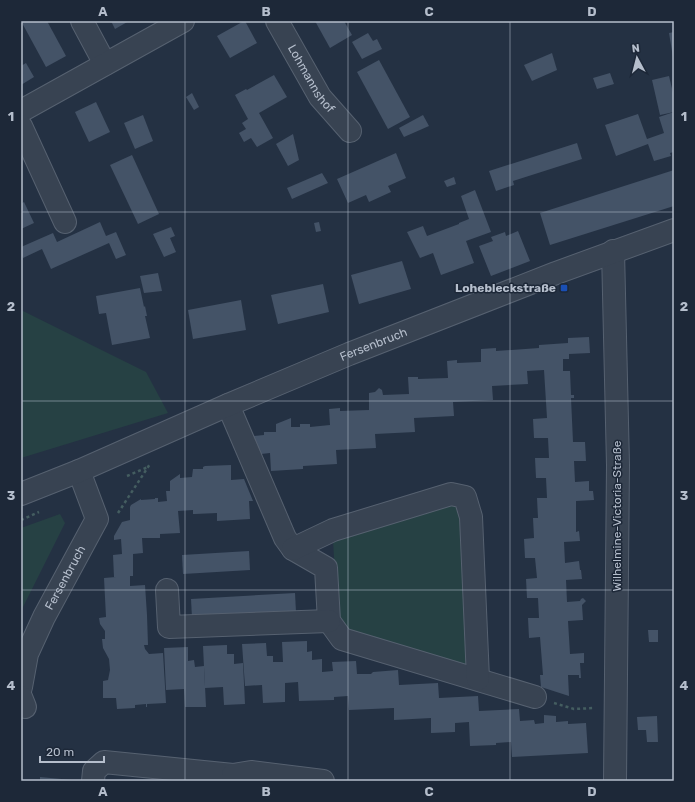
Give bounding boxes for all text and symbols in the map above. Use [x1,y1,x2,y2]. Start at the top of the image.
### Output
text: A [98,4,108,19]
text: B [261,4,271,19]
text: C [424,4,434,19]
text: D [587,4,597,19]
north arrow [617,38,657,78]
street label: Lohmannshof [285,42,338,116]
text: N [631,42,641,56]
text: 1 [8,109,14,124]
text: 1 [681,109,687,124]
place label: Lohebleckstraße [455,281,556,295]
marker: Lohebleckstraße [559,283,569,293]
text: 2 [7,299,15,314]
text: 2 [680,299,688,314]
street label: Fersenbruch [338,325,409,364]
street label: Wilhelmine-Victoria-Straße [610,440,624,591]
text: 3 [7,488,16,503]
text: 3 [680,488,689,503]
street label: Fersenbruch [42,543,88,612]
text: 4 [7,678,16,693]
text: 4 [680,678,689,693]
scale bar [40,738,104,764]
text: 20 m [46,745,74,759]
text: A [98,784,108,799]
text: B [261,784,271,799]
text: C [424,784,434,799]
text: D [587,784,597,799]

